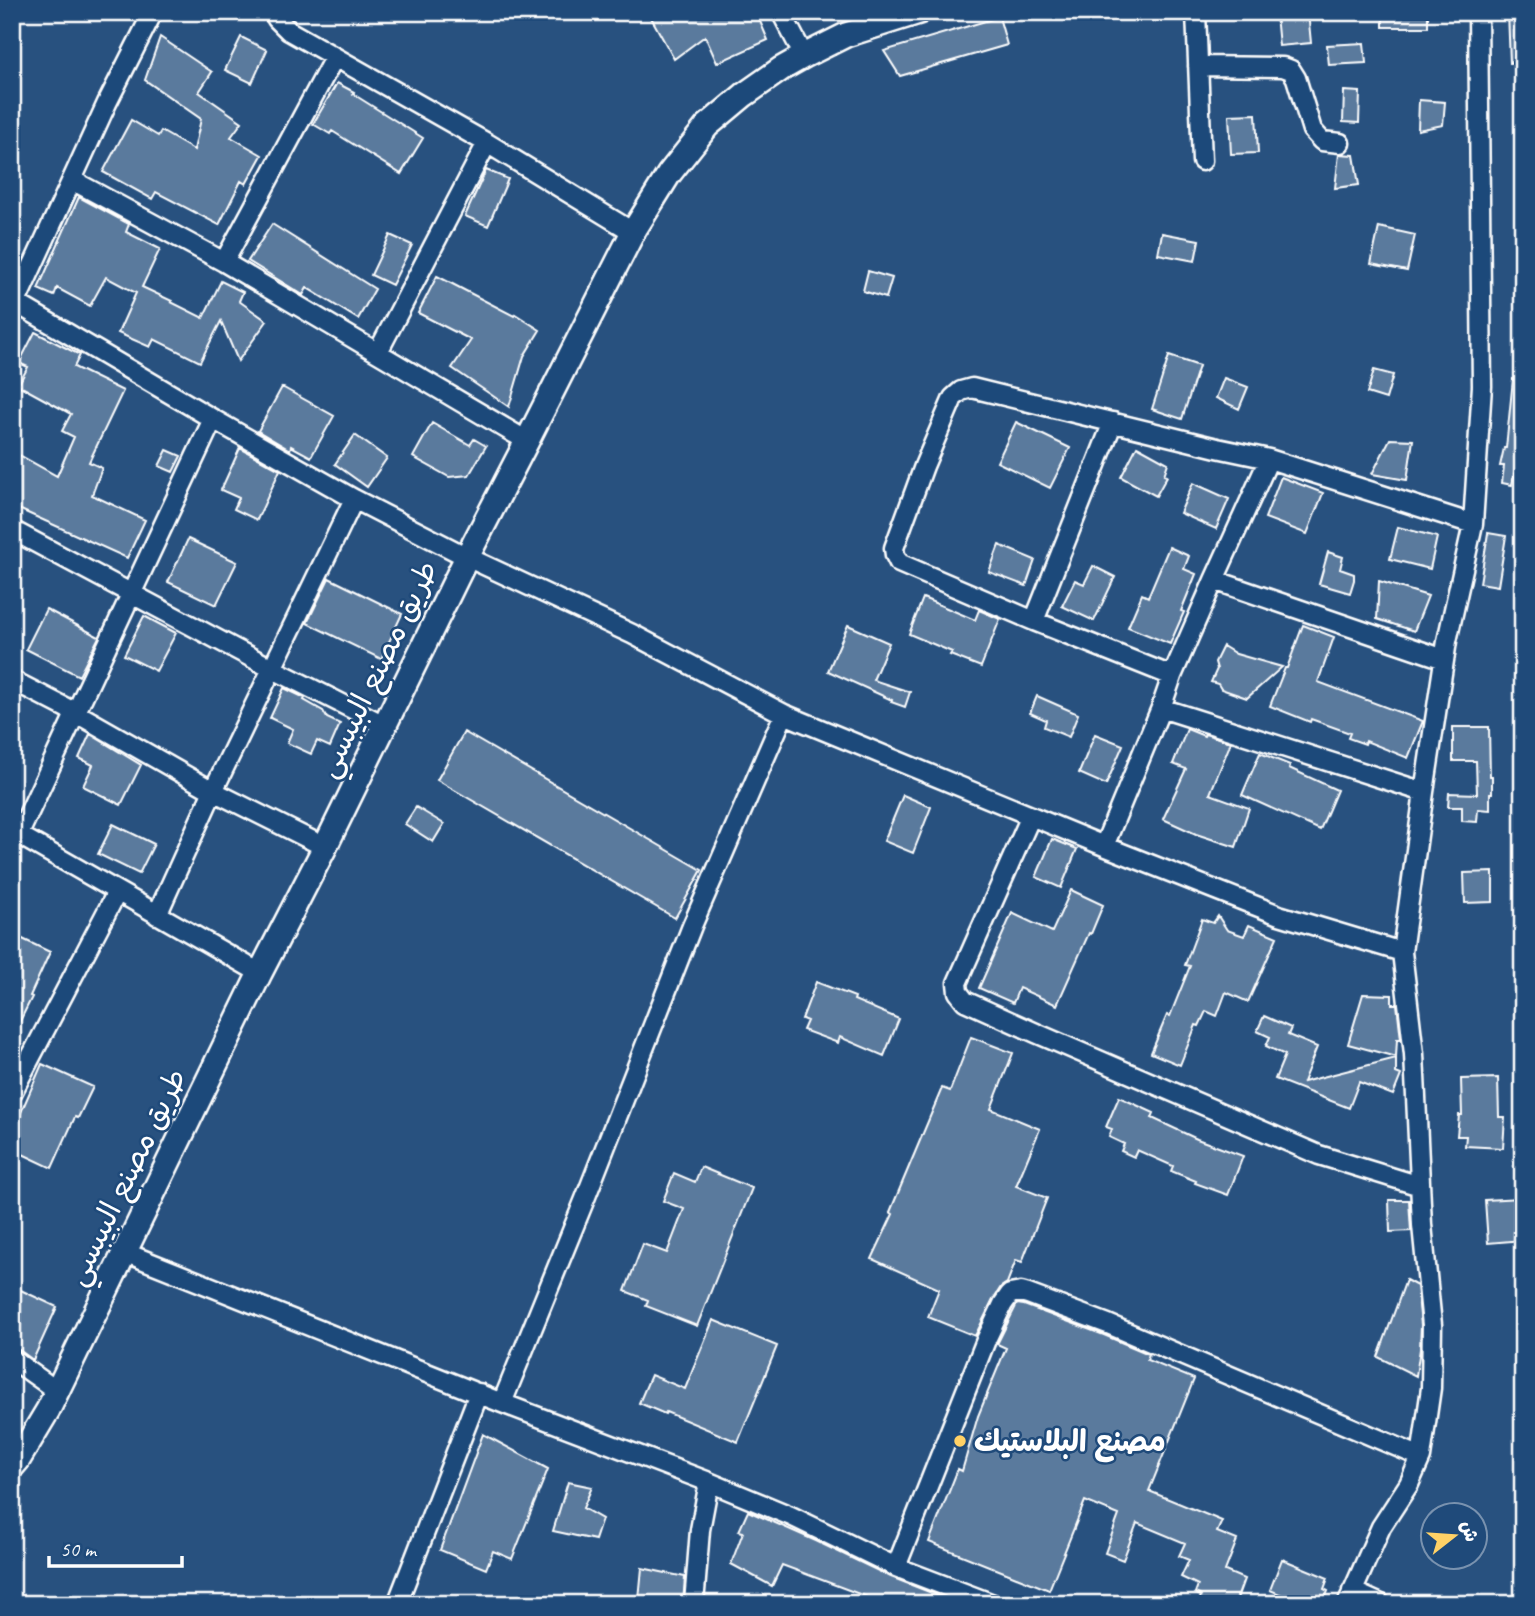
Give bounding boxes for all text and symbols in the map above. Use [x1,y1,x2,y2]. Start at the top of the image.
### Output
street label: طريق مصنع البيبسي [308,554,452,787]
street label: طريق مصنع البيبسي [57,1062,201,1295]
place label: مصنع البلاستيك [974,1422,1166,1463]
marker: مصنع البلاستيك [952,1433,968,1449]
north arrow [1420,1500,1490,1570]
text: ش [1455,1518,1484,1545]
scale bar [49,1525,182,1569]
text: 50 m [60,1536,98,1562]

